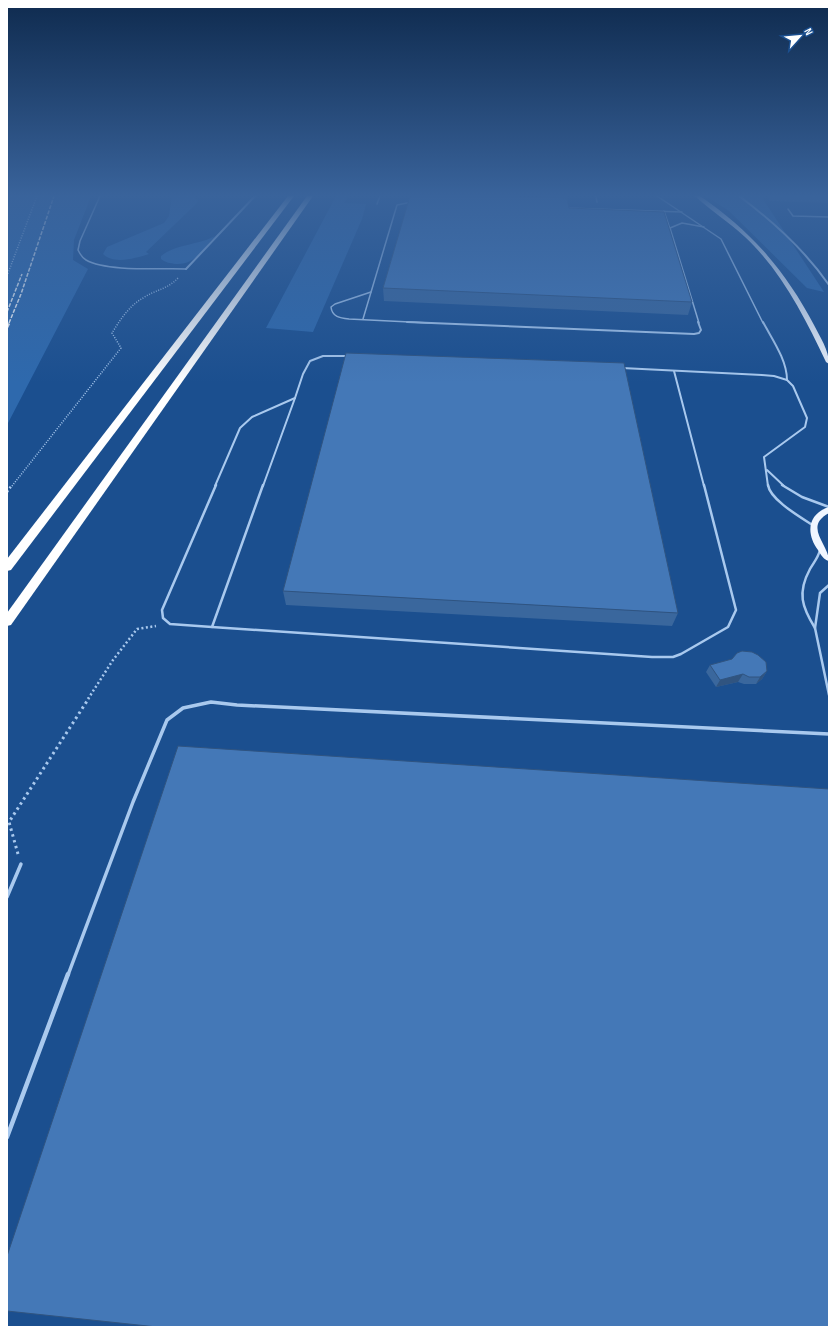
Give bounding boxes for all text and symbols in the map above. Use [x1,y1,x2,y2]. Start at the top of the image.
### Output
north arrow [780,16,820,56]
text: N [801,26,816,37]

